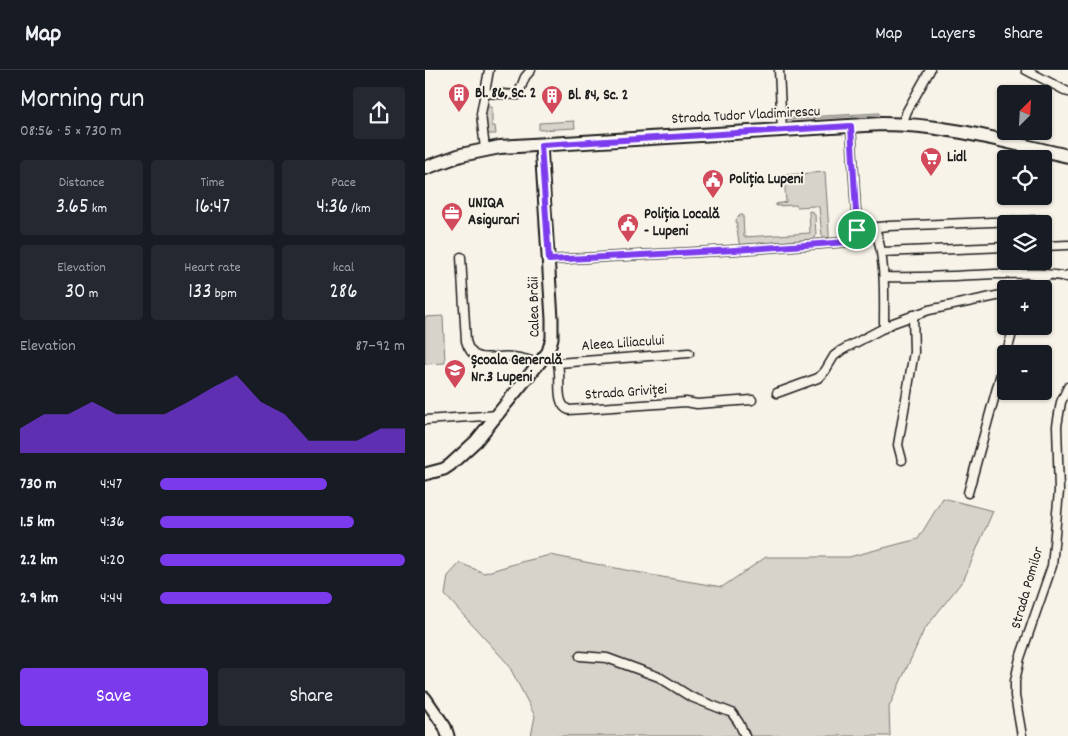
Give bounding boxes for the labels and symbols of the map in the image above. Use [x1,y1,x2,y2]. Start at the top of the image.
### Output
building icon: Bl. 86, Sc. 2 [447,82,471,113]
place label: Bl. 86, Sc. 2 [475,83,536,105]
building icon: Bl. 84, Sc. 2 [540,84,564,115]
place label: Bl. 84, Sc. 2 [568,85,628,107]
north arrow [997,85,1053,140]
street label: Strada Tudor Vladimirescu [671,101,821,131]
supermarket icon: Lidl [919,146,943,177]
place label: Lidl [947,147,967,169]
public building icon: Poliția Lupeni [701,168,725,199]
place label: Poliția Lupeni [729,169,804,191]
place label: UNIQA Asigurari [468,193,519,232]
office icon: UNIQA Asigurari [440,201,464,232]
place label: Poliția Locală - Lupeni [644,204,720,243]
pin [836,209,878,251]
public building icon: Poliția Locală - Lupeni [616,212,640,243]
street label: Calea Brăii [523,276,547,338]
street label: Aleea Liliacului [581,330,665,358]
place label: Școala Generală Nr.3 Lupeni [471,350,563,389]
school or university icon: Școala Generală Nr.3 Lupeni [443,358,467,389]
street label: Strada Griviţei [584,379,668,407]
street label: Strada Pomilor [1006,544,1050,632]

